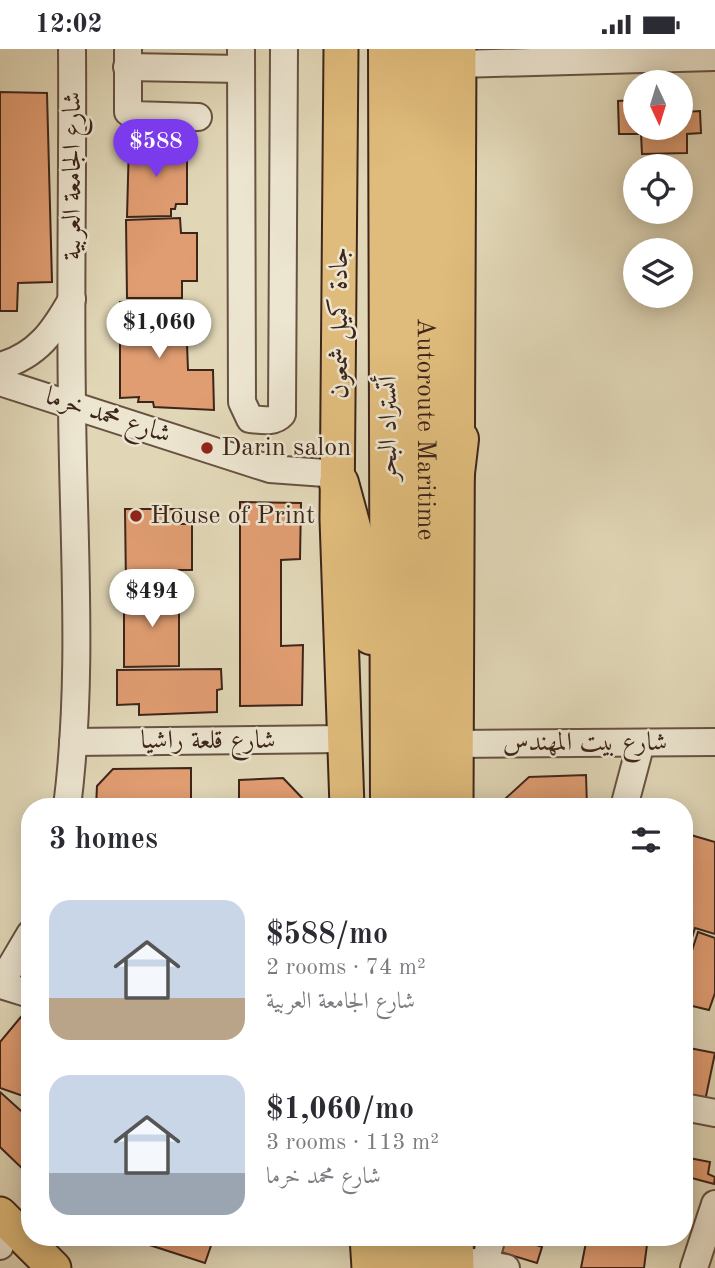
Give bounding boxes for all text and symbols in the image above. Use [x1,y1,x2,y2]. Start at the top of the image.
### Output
text: 12:02 [35,12,103,38]
north arrow [623,70,693,140]
map controls [623,70,693,308]
street label: شارع الجامعة العربية [60,92,93,260]
pin: $588 [115,120,197,179]
text: $588 [129,130,183,153]
button: locate [623,154,693,224]
button: layers [623,238,693,308]
street label: جادة كميل شمعون [325,247,356,399]
pin: $1,060 [102,301,216,360]
text: $1,060 [122,311,196,334]
street label: Autoroute Maritime [412,318,438,540]
street label: أتستراد البحر [370,376,404,483]
street label: شارع محمد خرما [40,384,174,455]
place label: Darin salon [221,435,351,461]
marker: Darin salon [199,440,215,456]
place label: House of Print [150,503,315,529]
marker: House of Print [128,508,144,524]
pin: $494 [111,569,193,629]
text: $494 [125,580,179,603]
street label: شارع قلعة راشيا [141,728,275,761]
street label: شارع بيت المهندس [503,730,667,763]
icon: filters [627,821,665,859]
text: 3 homes [49,825,158,855]
text: $588/mo [266,920,388,950]
icon: home [105,928,189,1012]
text: 2 rooms · 74 m² [266,956,426,979]
text: شارع الجامعة العربية [266,990,415,1013]
text: $1,060/mo [266,1095,414,1125]
icon: home [105,1103,189,1187]
text: 3 rooms · 113 m² [266,1131,439,1154]
text: شارع محمد خرما [266,1165,381,1188]

